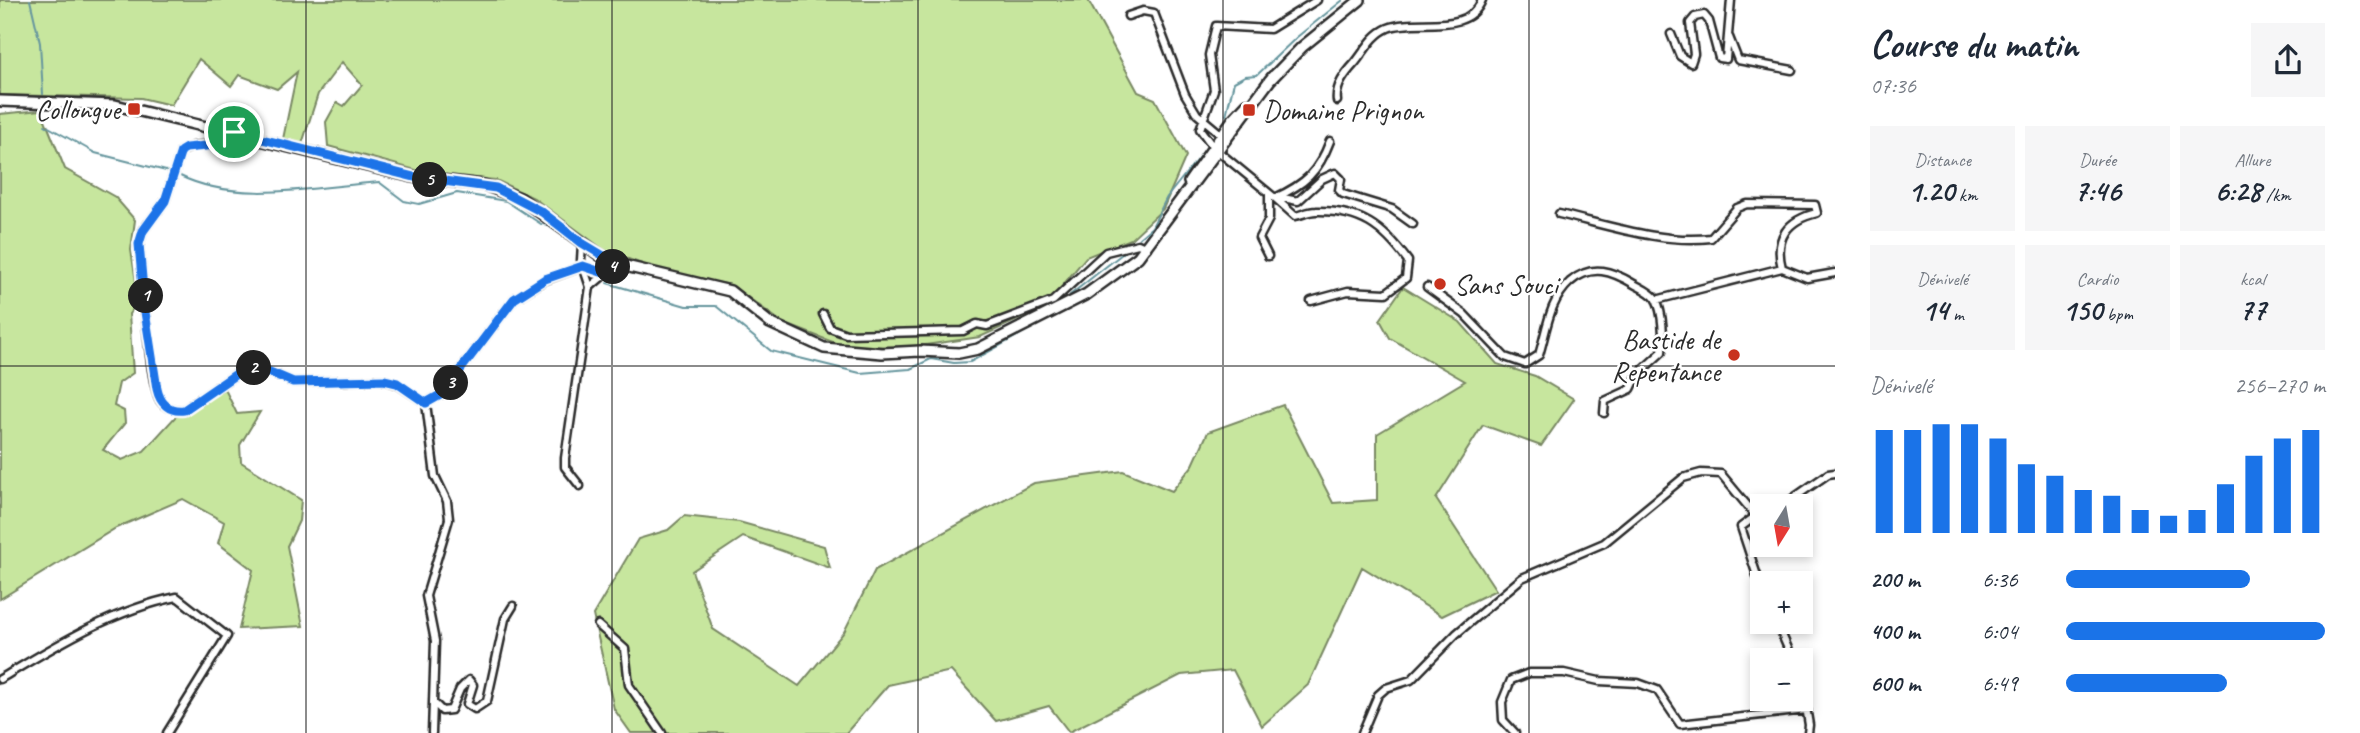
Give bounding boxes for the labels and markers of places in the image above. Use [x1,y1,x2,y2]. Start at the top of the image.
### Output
place label: Collongue [36,92,122,127]
place label: Domaine Prignon [1263,93,1425,128]
marker: Collongue [126,101,142,117]
pin [204,102,264,162]
marker: Domaine Prignon [1241,102,1257,118]
pin: 5 [412,162,448,198]
pin: 4 [596,250,630,284]
place label: Sans Souci [1454,267,1562,302]
marker: Sans Souci [1432,276,1448,292]
pin: 1 [128,278,164,314]
place label: Bastide de Repentance [1612,322,1722,389]
marker: Bastide de Repentance [1726,347,1742,363]
pin: 2 [236,350,272,386]
pin: 3 [434,366,468,400]

